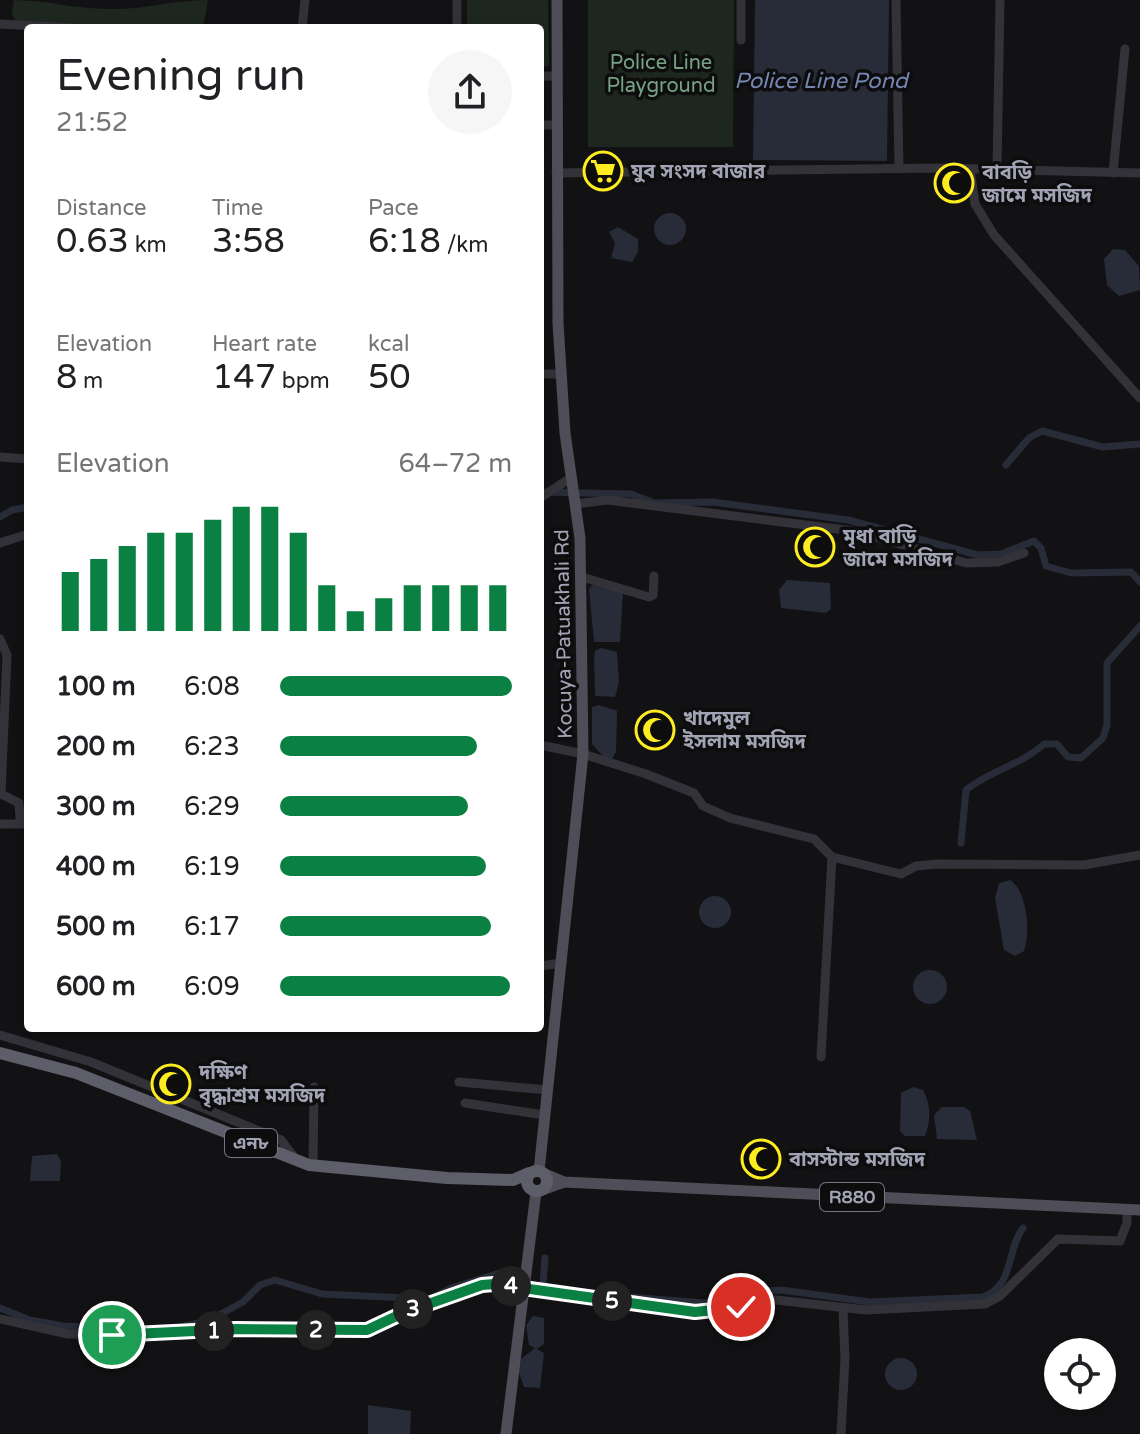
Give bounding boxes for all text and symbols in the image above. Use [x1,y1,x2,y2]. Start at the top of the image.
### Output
text: Evening run [56,50,305,103]
button: share [428,50,512,134]
park label: Police Line Playground [606,51,716,98]
water label: Police Line Pond [734,68,911,94]
text: 21:52 [56,107,128,138]
supermarket icon: যুব সংসদ বাজার [582,150,624,192]
place label: যুব সংসদ বাজার [630,160,766,184]
place label: বাবড়ি জামে মসজিদ [981,160,1092,208]
mosque icon: বাবড়ি জামে মসজিদ [933,162,975,204]
text: Distance [56,195,147,221]
text: Time [212,195,263,221]
text: Pace [368,195,419,221]
text: 0.63 [56,221,129,262]
text: 3:58 [212,221,285,262]
text: 6:18 [368,221,441,262]
text: km [129,232,167,258]
text: /km [441,232,489,258]
text: Elevation [56,331,152,357]
text: Heart rate [212,331,317,357]
text: kcal [368,331,409,357]
text: 8 [56,357,77,398]
text: 147 [212,357,276,398]
text: 50 [368,357,411,398]
text: m [77,368,103,394]
text: bpm [276,368,330,394]
text: Elevation [56,448,170,479]
text: 64–72 m [399,448,512,479]
place label: মৃধা বাড়ি জামে মসজিদ [842,524,953,572]
mosque icon: মৃধা বাড়ি জামে মসজিদ [794,526,836,568]
street label: Kocuya-Patuakhali Rd [550,529,578,739]
text: 100 m [56,671,136,702]
text: 6:08 [184,671,240,702]
place label: খাদেমুল ইসলাম মসজিদ [682,707,806,754]
mosque icon: খাদেমুল ইসলাম মসজিদ [634,709,676,751]
text: 200 m [56,731,136,762]
text: 6:23 [184,731,240,762]
text: 300 m [56,791,136,822]
text: 6:29 [184,791,240,822]
text: 400 m [56,851,136,882]
text: 6:19 [184,851,240,882]
text: 500 m [56,911,136,942]
text: 6:17 [184,911,240,942]
text: 600 m [56,971,136,1002]
text: 6:09 [184,971,240,1002]
place label: দক্ষিণ বৃদ্ধাশ্রম মসজিদ [198,1060,326,1108]
mosque icon: দক্ষিণ বৃদ্ধাশ্রম মসজিদ [150,1063,192,1105]
road number: এন৮ [225,1129,277,1157]
mosque icon: বাসস্টান্ড মসজিদ [740,1138,782,1180]
place label: বাসস্টান্ড মসজিদ [788,1147,926,1172]
road number: R880 [820,1183,884,1211]
pin: 4 [491,1266,531,1306]
text: 4 [504,1273,518,1299]
pin [707,1273,775,1341]
pin: 5 [592,1281,632,1321]
icon: check [719,1285,763,1329]
text: 5 [605,1288,619,1314]
pin: 3 [393,1289,433,1329]
text: 3 [406,1296,420,1322]
pin [78,1301,146,1369]
pin: 2 [296,1310,336,1350]
pin: 1 [194,1311,234,1351]
icon: arrive [90,1313,134,1357]
text: 2 [309,1317,323,1343]
text: 1 [207,1318,221,1344]
map controls [1044,1338,1116,1410]
button: locate [1044,1338,1116,1410]

